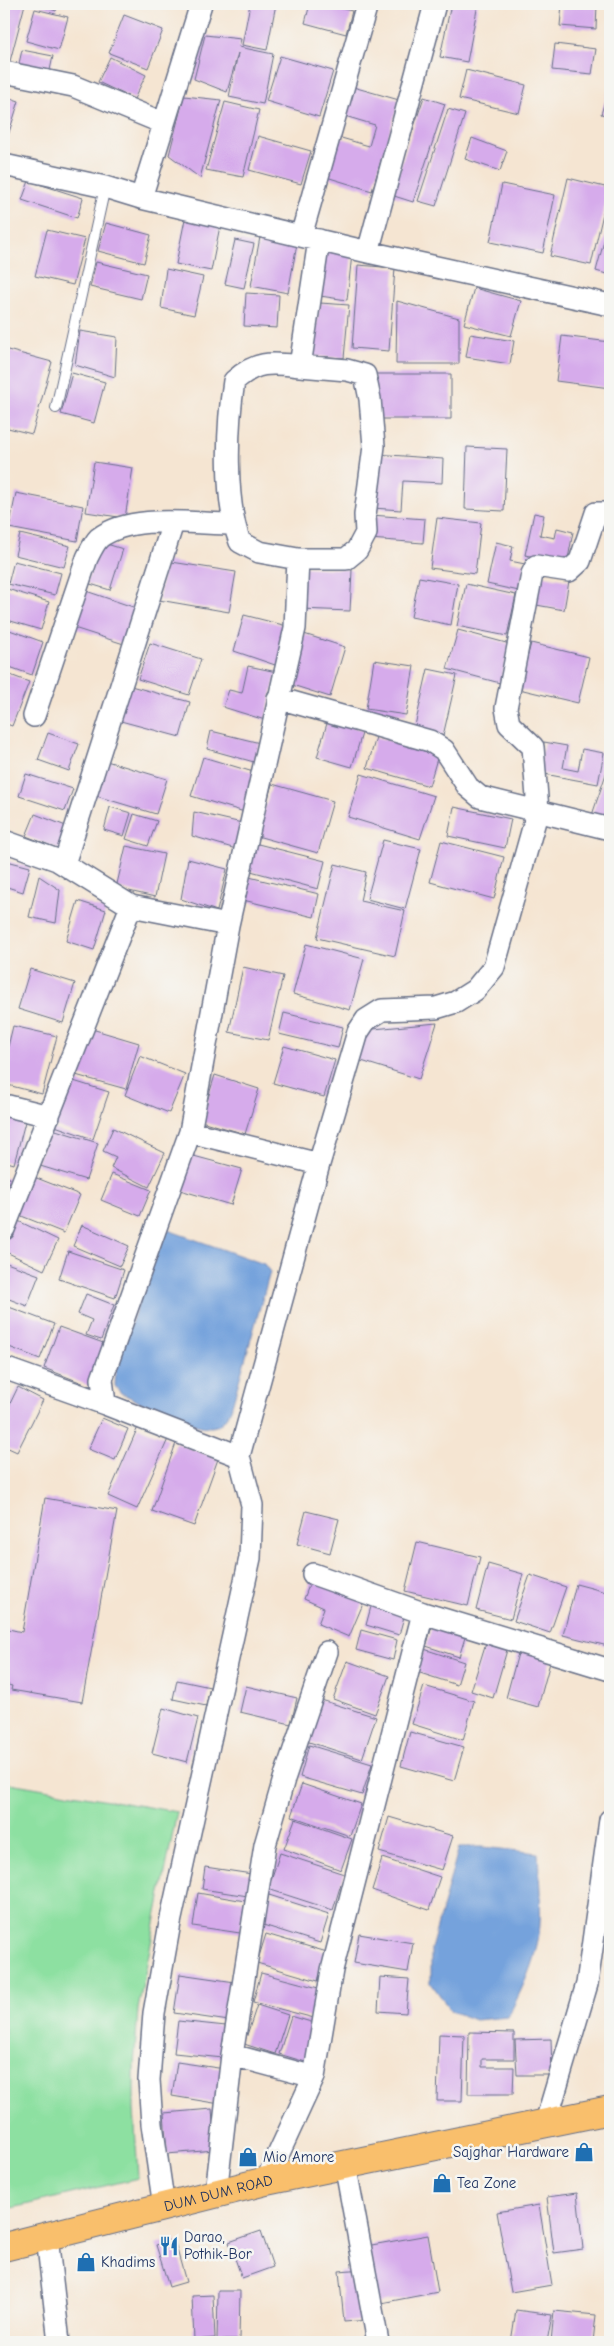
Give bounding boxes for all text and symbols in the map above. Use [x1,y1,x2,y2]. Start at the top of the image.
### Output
shop icon: Sajghar Hardware [573,2141,595,2163]
place label: Sajghar Hardware [453,2143,569,2161]
shop icon: Mio Amore [237,2146,259,2168]
place label: Mio Amore [263,2148,335,2166]
street label: DUM DUM ROAD [162,2171,274,2215]
shop icon: Tea Zone [431,2172,453,2194]
place label: Tea Zone [457,2174,517,2192]
place label: Darao, Pothik-Bor [184,2228,252,2263]
restaurant icon: Darao, Pothik-Bor [158,2235,180,2257]
shop icon: Khadims [75,2251,97,2273]
place label: Khadims [101,2253,155,2271]

